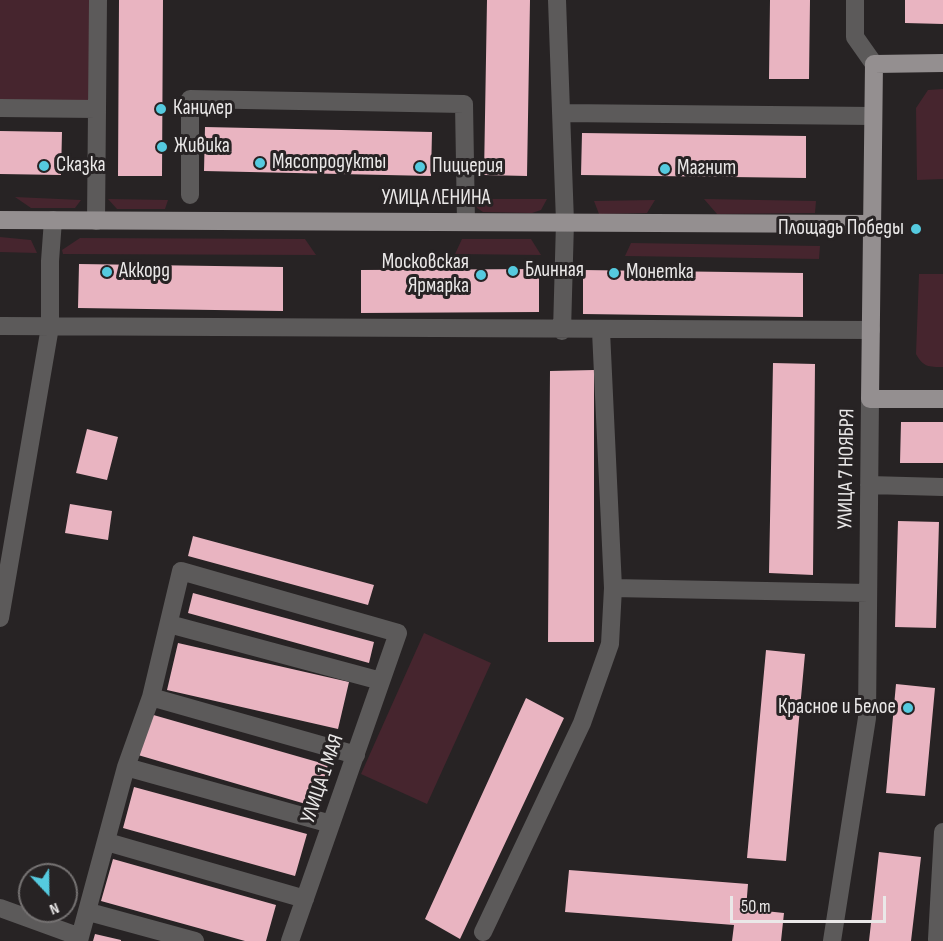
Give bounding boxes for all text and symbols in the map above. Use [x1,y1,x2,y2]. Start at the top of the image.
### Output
place label: Канцлер [173,96,233,122]
marker: Канцлер [154,102,168,116]
place label: Живика [174,134,230,160]
marker: Живика [155,140,169,154]
place label: Мясопродукты [272,150,386,176]
place label: Сказка [56,153,106,179]
place label: Пиццерия [432,154,503,180]
marker: Мясопродукты [253,156,267,170]
place label: Магнит [677,156,736,182]
marker: Сказка [37,159,51,173]
marker: Пиццерия [413,160,427,174]
marker: Магнит [658,162,672,176]
street label: УЛИЦА ЛЕНИНА [381,186,491,212]
place label: Площадь Победы [778,216,904,242]
marker: Площадь Победы [909,222,923,236]
place label: Московская Ярмарка [382,250,469,300]
place label: Блинная [525,258,584,284]
place label: Аккорд [119,259,170,285]
place label: Монетка [626,260,694,286]
marker: Блинная [506,264,520,278]
marker: Аккорд [100,265,114,279]
marker: Монетка [607,266,621,280]
marker: Московская Ярмарка [474,268,488,282]
street label: УЛИЦА 7 НОЯБРЯ [833,408,861,530]
place label: Красное и Белое [778,695,896,721]
marker: Красное и Белое [901,701,915,715]
street label: УЛИЦА 1 МАЯ [296,731,350,827]
north arrow [18,863,78,923]
scale bar [733,884,889,922]
text: 50 m [741,896,771,917]
text: N [47,898,62,919]

